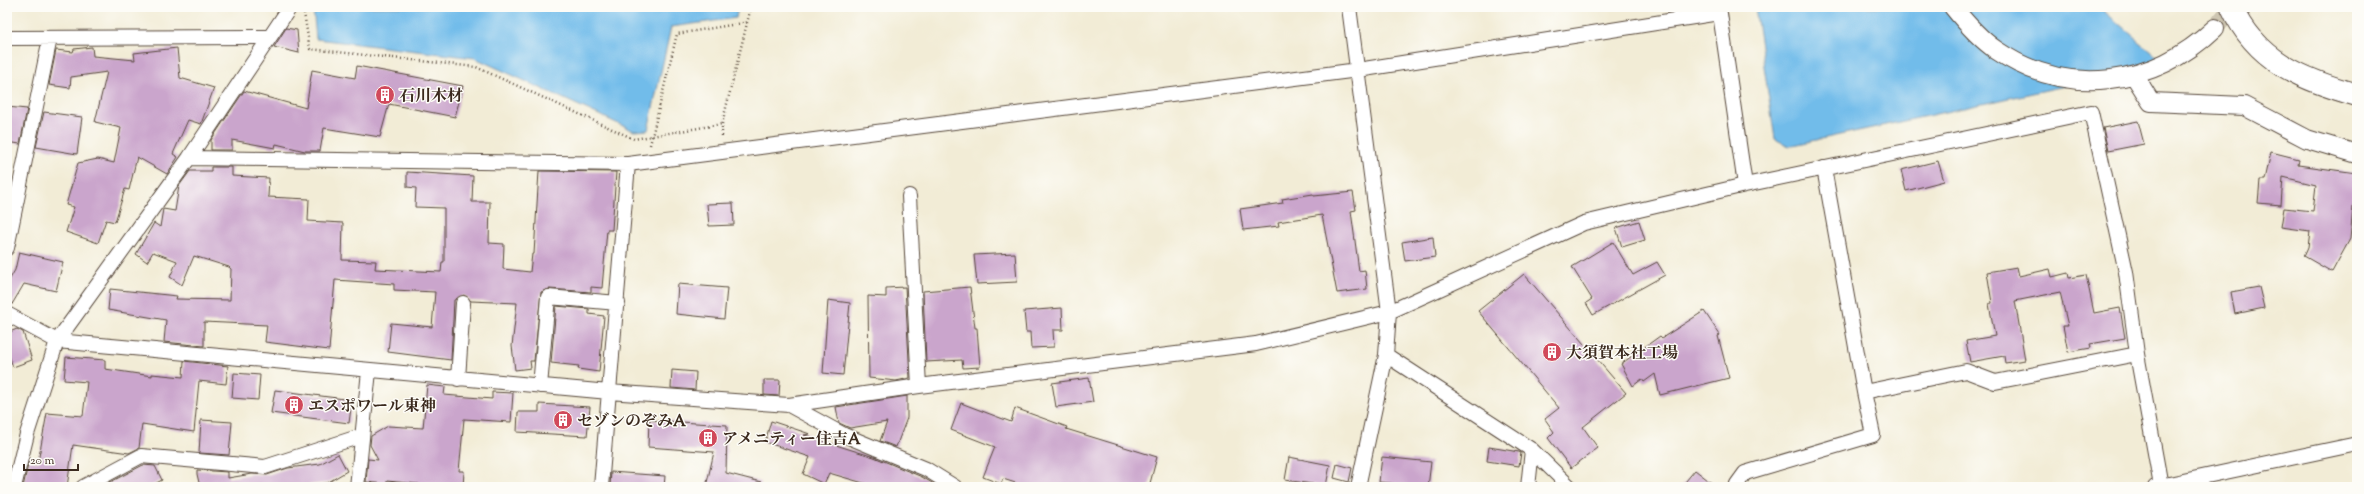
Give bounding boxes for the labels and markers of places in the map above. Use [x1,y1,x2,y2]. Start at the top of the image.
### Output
building icon: 石川木材 [374,84,396,106]
place label: 石川木材 [399,86,463,109]
building icon: 大須賀本社工場 [1541,341,1563,363]
place label: 大須賀本社工場 [1566,343,1678,366]
building icon: エスポワール東神 [283,394,305,416]
place label: エスポワール東神 [308,396,436,419]
building icon: セゾンのぞみA [552,409,574,431]
place label: セゾンのぞみA [577,411,686,434]
building icon: アメニティー住吉A [697,427,719,449]
place label: アメニティー住吉A [722,429,861,452]

